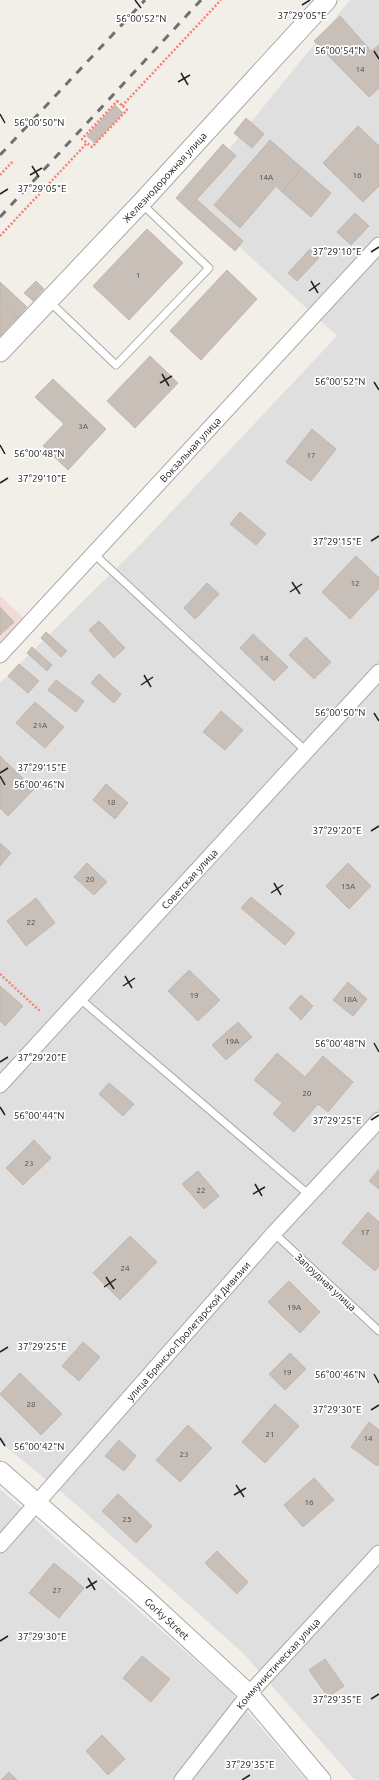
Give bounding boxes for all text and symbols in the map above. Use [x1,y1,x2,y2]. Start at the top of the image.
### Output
text: 37°29'05"E [277,10,327,21]
text: 56°00'52"N [116,13,166,24]
text: 56°00'54"N [315,45,365,56]
house number: 14 [355,65,365,74]
text: 56°00'50"N [14,117,64,128]
street label: Железнодорожная улица [121,130,209,225]
house number: 16 [352,171,362,180]
house number: 14А [259,173,274,182]
text: 37°29'05"E [17,183,67,194]
text: 37°29'10"E [312,246,362,257]
house number: 1 [136,271,140,280]
text: 56°00'52"N [315,376,365,387]
street label: Вокзальная улица [158,415,223,484]
house number: 3А [78,422,89,431]
text: 56°00'48"N [14,448,64,459]
house number: 17 [306,451,316,460]
text: 37°29'10"E [17,473,67,484]
text: 37°29'15"E [312,536,362,547]
house number: 12 [350,579,360,588]
house number: 14 [259,654,269,663]
text: 56°00'50"N [315,707,365,718]
house number: 21А [33,721,48,730]
text: 37°29'15"E [17,762,67,773]
text: 56°00'46"N [14,779,64,790]
house number: 18 [106,798,116,807]
text: 37°29'20"E [312,825,362,836]
street label: Советская улица [159,847,220,911]
house number: 20 [85,875,95,884]
house number: 15А [341,882,356,891]
house number: 22 [26,918,36,927]
house number: 19 [189,991,199,1000]
house number: 18А [343,995,358,1004]
house number: 19А [225,1037,240,1046]
text: 56°00'48"N [315,1038,365,1049]
text: 37°29'20"E [17,1052,67,1063]
house number: 20 [302,1089,312,1098]
text: 56°00'44"N [14,1110,64,1121]
text: 37°29'25"E [312,1115,362,1126]
house number: 23 [24,1159,34,1168]
house number: 22 [196,1186,206,1195]
house number: 17 [360,1228,370,1237]
street label: Запрудная улица [293,1251,358,1313]
street label: улица Брянско-Пролетарской Дивизии [124,1259,253,1403]
house number: 24 [120,1264,130,1273]
house number: 19А [287,1303,302,1312]
text: 37°29'25"E [17,1341,67,1352]
house number: 19 [282,1368,292,1377]
text: 56°00'46"N [315,1369,365,1380]
house number: 28 [26,1400,36,1409]
text: 37°29'30"E [312,1404,362,1415]
house number: 21 [265,1430,275,1439]
house number: 14 [363,1434,373,1443]
text: 56°00'42"N [14,1441,64,1452]
house number: 23 [179,1450,189,1459]
house number: 16 [304,1498,314,1507]
house number: 25 [122,1515,132,1524]
house number: 27 [52,1586,62,1595]
street label: Gorky Street [142,1596,191,1642]
street label: Коммунистическая улица [234,1616,322,1711]
text: 37°29'30"E [17,1631,67,1642]
text: 37°29'35"E [312,1694,362,1705]
text: 37°29'35"E [225,1759,275,1770]

